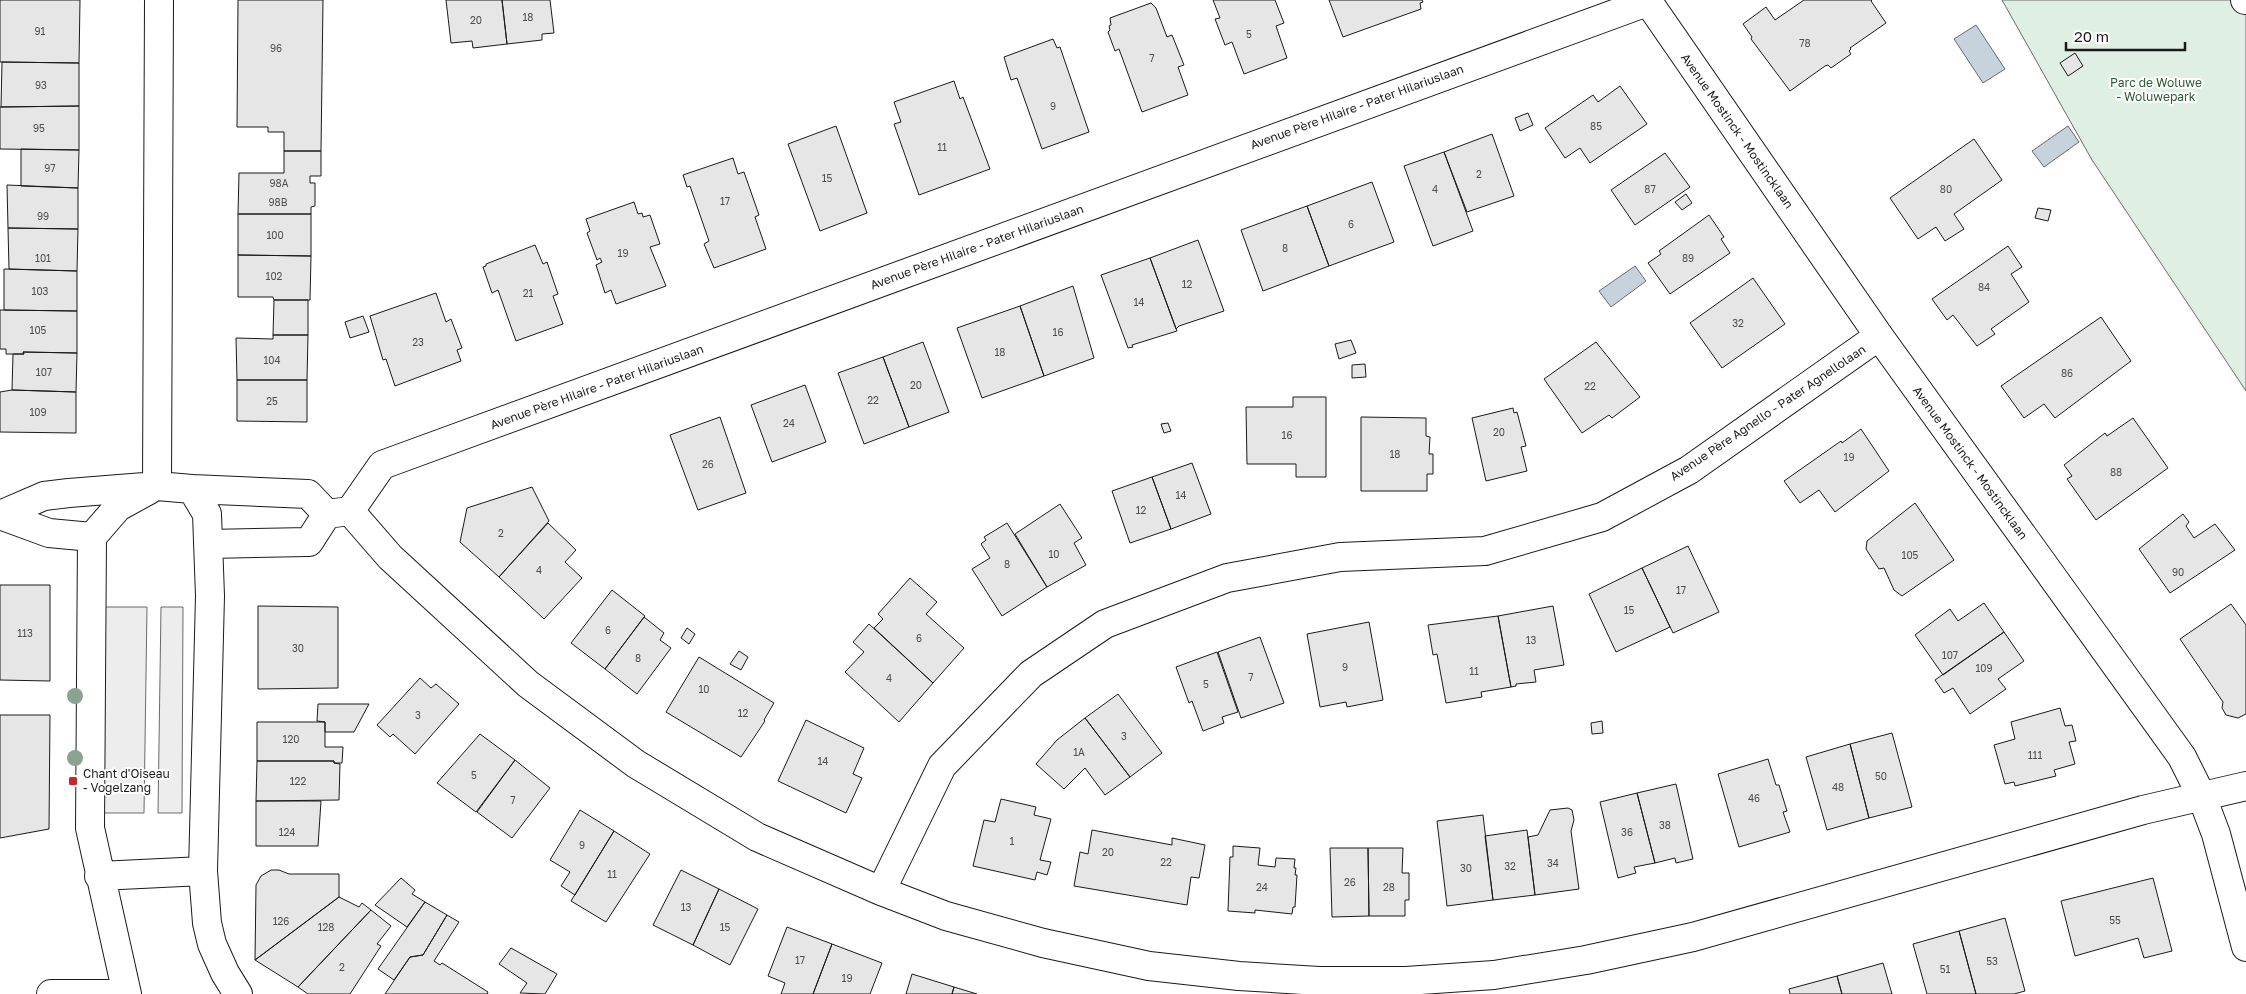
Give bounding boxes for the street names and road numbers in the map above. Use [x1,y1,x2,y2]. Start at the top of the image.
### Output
street label: Avenue Mostinck - Mostincklaan [1678,50,1797,211]
street label: Avenue Père Hilaire - Pater Hilariuslaan [1248,61,1466,152]
street label: Avenue Père Hilaire - Pater Hilariuslaan [868,201,1086,292]
street label: Avenue Père Hilaire - Pater Hilariuslaan [488,341,706,432]
street label: Avenue Père Agnello - Pater Agnellolaan [1667,341,1868,484]
street label: Avenue Mostinck - Mostincklaan [1910,383,2031,542]

